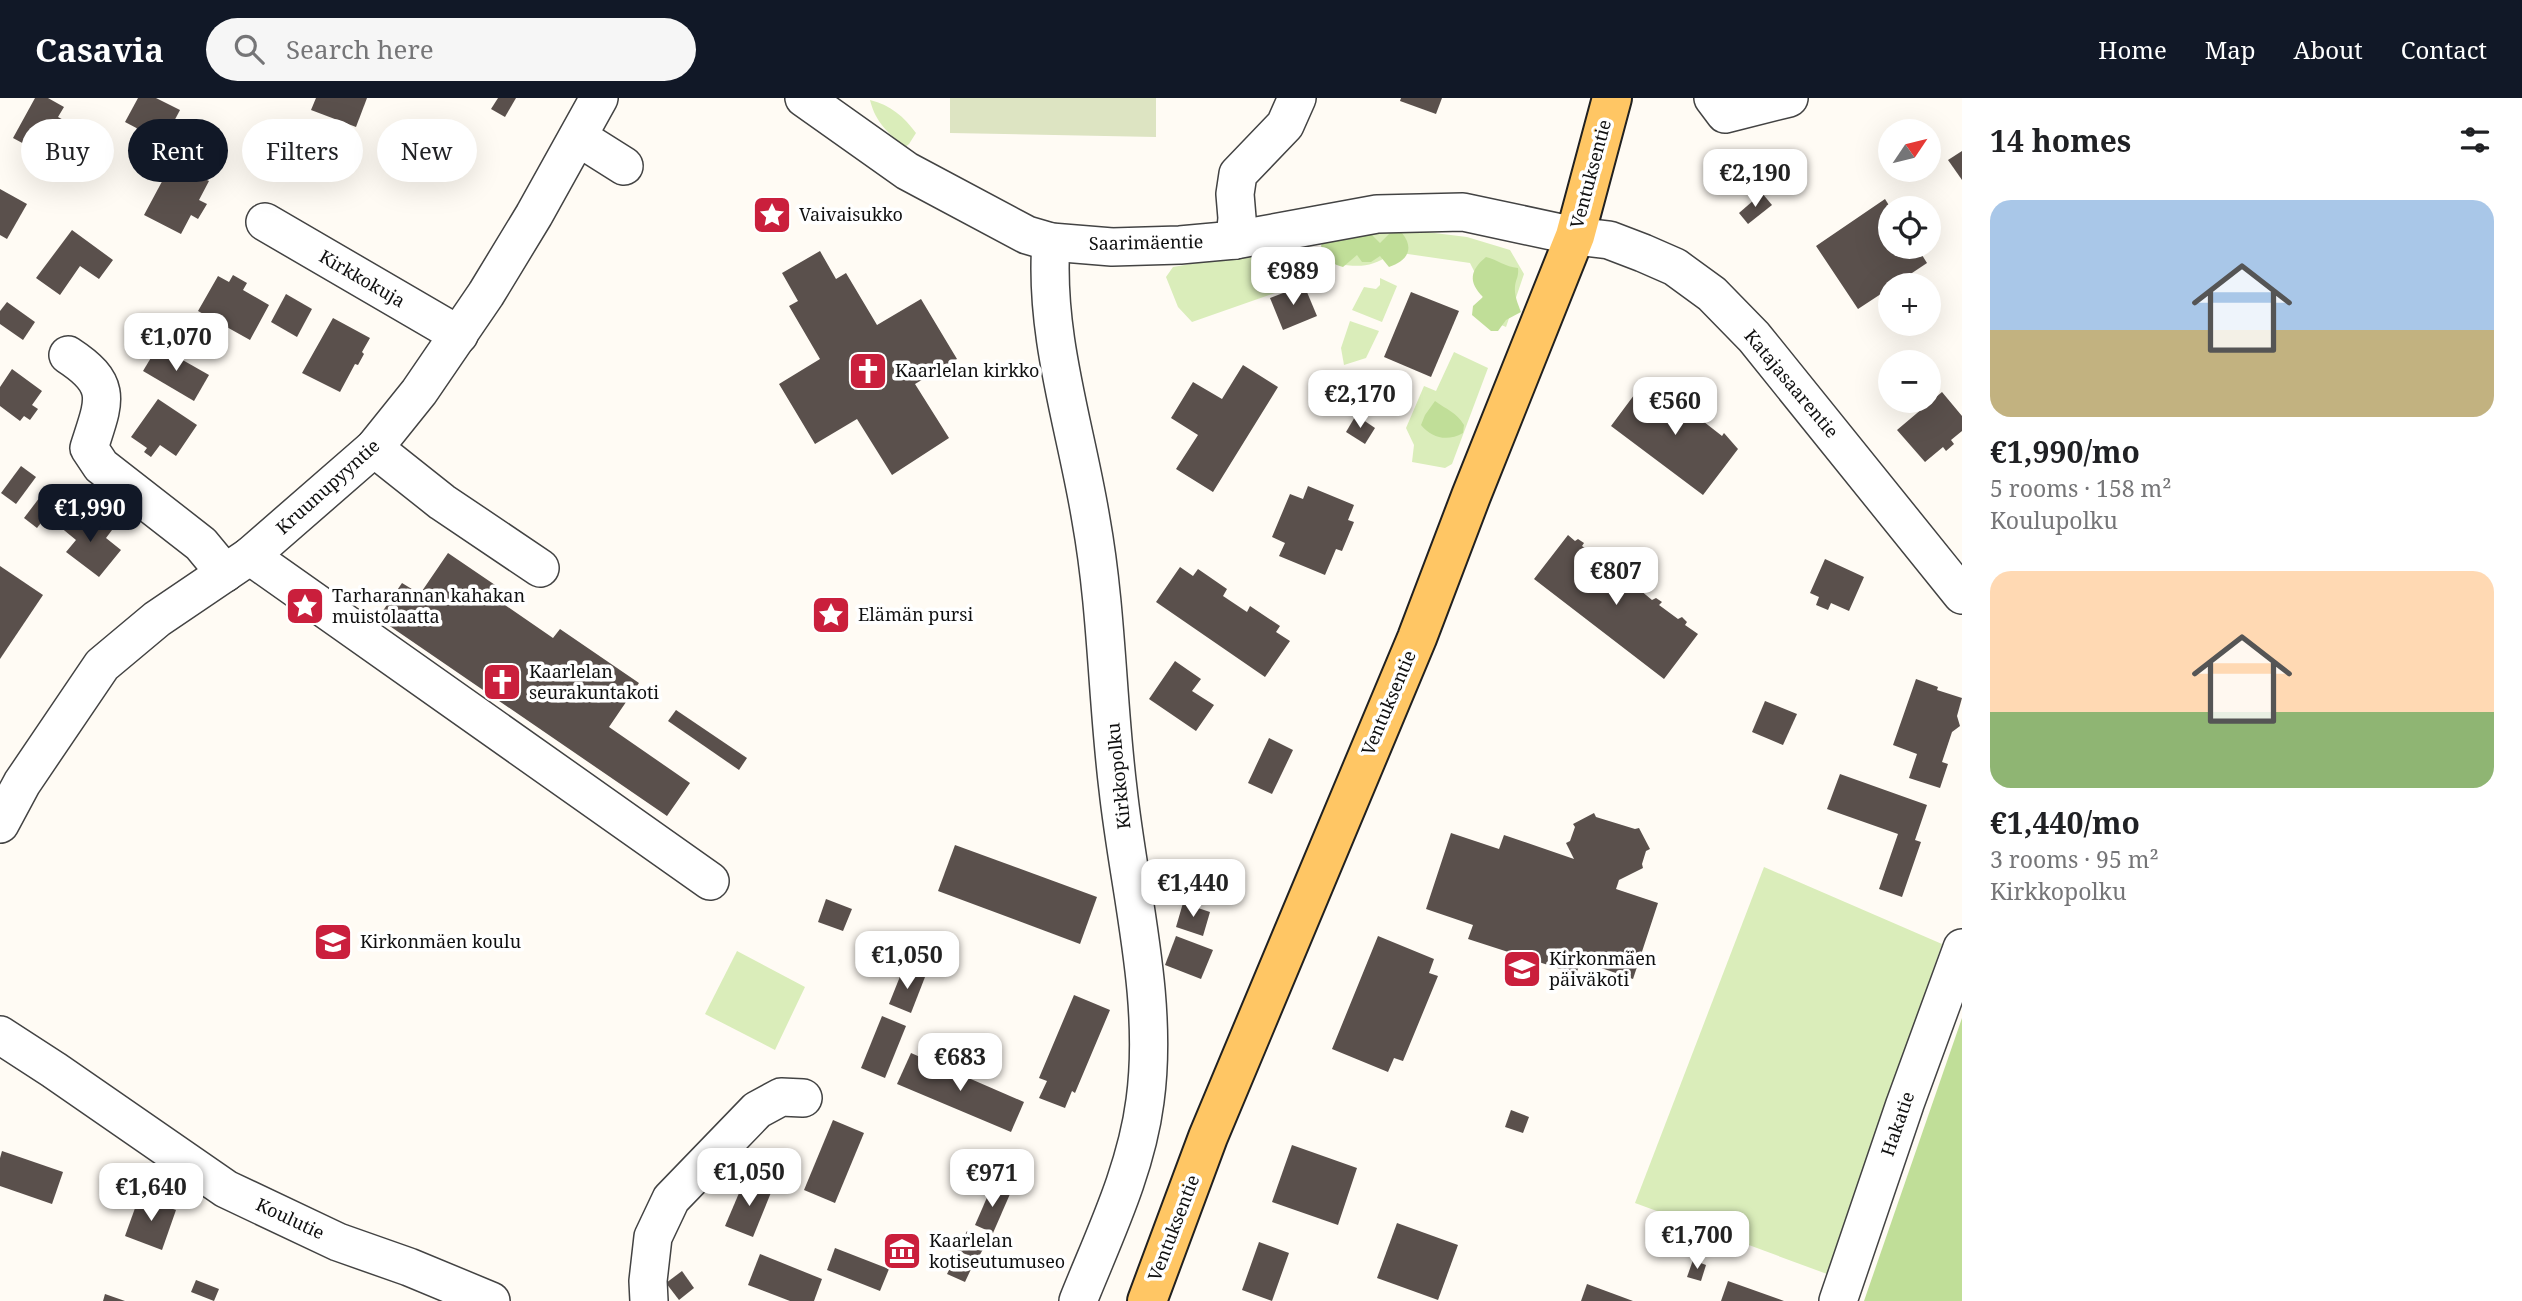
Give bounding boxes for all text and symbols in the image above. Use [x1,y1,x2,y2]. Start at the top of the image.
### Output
search box [206,18,696,81]
text: Casavia [35,27,164,72]
icon: search [230,30,268,68]
text: Search here [286,31,434,67]
text: Home [2098,33,2167,66]
text: Map [2205,33,2256,66]
text: About [2294,33,2363,66]
text: Contact [2401,33,2487,66]
street label: Ventuksentie [1564,117,1616,231]
chip: Buy [21,119,114,182]
chip: Rent [128,119,228,182]
chip: Filters [242,119,363,182]
chip: New [377,119,477,182]
north arrow [1878,119,1941,182]
map controls [1878,119,1941,413]
text: 14 homes [1990,120,2131,161]
icon: filters [2456,121,2494,159]
pin: €2,190 [1698,150,1812,209]
text: €2,190 [1719,156,1791,188]
place icon: Vaivaisukko [751,194,793,236]
button: locate [1878,196,1941,259]
place label: Vaivaisukko [799,202,903,226]
street label: Saarimäentie [1089,229,1203,255]
street label: Kirkkokuja [315,244,410,312]
icon: home [2179,245,2305,371]
pin: €989 [1252,248,1334,307]
text: €989 [1267,254,1319,286]
button: + [1878,273,1941,336]
pin: €1,070 [119,314,233,373]
text: €1,070 [140,320,212,352]
street label: Katajasaarentie [1739,324,1844,443]
church icon: Kaarlelan kirkko [847,350,889,392]
button: − [1878,350,1941,413]
place label: Kaarlelan kirkko [895,358,1039,382]
pin: €2,170 [1303,370,1417,430]
text: €2,170 [1324,377,1396,409]
pin: €560 [1634,378,1716,437]
text: €560 [1649,384,1701,416]
text: €1,990/mo [1990,431,2140,472]
street label: Kruunupyyntie [270,433,384,539]
text: 5 rooms · 158 m² [1990,472,2172,504]
pin: €1,990 [33,484,147,544]
text: €1,990 [54,491,126,523]
text: Koulupolku [1990,504,2118,536]
pin: €807 [1575,547,1657,607]
text: €807 [1590,554,1642,586]
place label: Tarharannan kahakan muistolaatta [332,583,525,628]
place icon: Tarharannan kahakan muistolaatta [284,585,326,627]
place icon: Elämän pursi [810,594,852,636]
place label: Elämän pursi [858,602,973,626]
icon: home [2179,616,2305,742]
street label: Ventuksentie [1355,647,1421,759]
place label: Kaarlelan seurakuntakoti [529,659,659,704]
church icon: Kaarlelan seurakuntakoti [481,661,523,703]
street label: Kirkkopolku [1100,721,1136,831]
text: €1,440/mo [1990,802,2140,843]
text: 3 rooms · 95 m² [1990,843,2159,875]
pin: €1,440 [1136,860,1250,919]
text: €1,440 [1157,866,1229,898]
text: Kirkkopolku [1990,875,2127,907]
school or university icon: Kirkonmäen koulu [312,921,354,963]
place label: Kirkonmäen koulu [360,929,522,953]
pin: €1,050 [850,932,964,991]
text: €1,050 [871,938,943,970]
place label: Kirkonmäen päiväkoti [1549,946,1657,991]
school or university icon: Kirkonmäen päiväkoti [1501,948,1543,990]
pin: €683 [919,1034,1001,1093]
text: €683 [934,1040,986,1072]
street label: Hakatie [1875,1088,1919,1159]
pin: €1,050 [692,1148,806,1208]
pin: €971 [951,1150,1033,1209]
text: €1,050 [713,1155,785,1187]
text: €971 [966,1156,1018,1188]
pin: €1,640 [94,1164,208,1223]
text: €1,640 [115,1170,187,1202]
street label: Ventuksentie [1142,1171,1204,1284]
street label: Koulutie [252,1192,328,1244]
pin: €1,700 [1640,1212,1754,1271]
text: €1,700 [1661,1218,1733,1250]
place label: Kaarlelan kotiseutumuseo [929,1228,1065,1273]
museum icon: Kaarlelan kotiseutumuseo [881,1230,923,1272]

